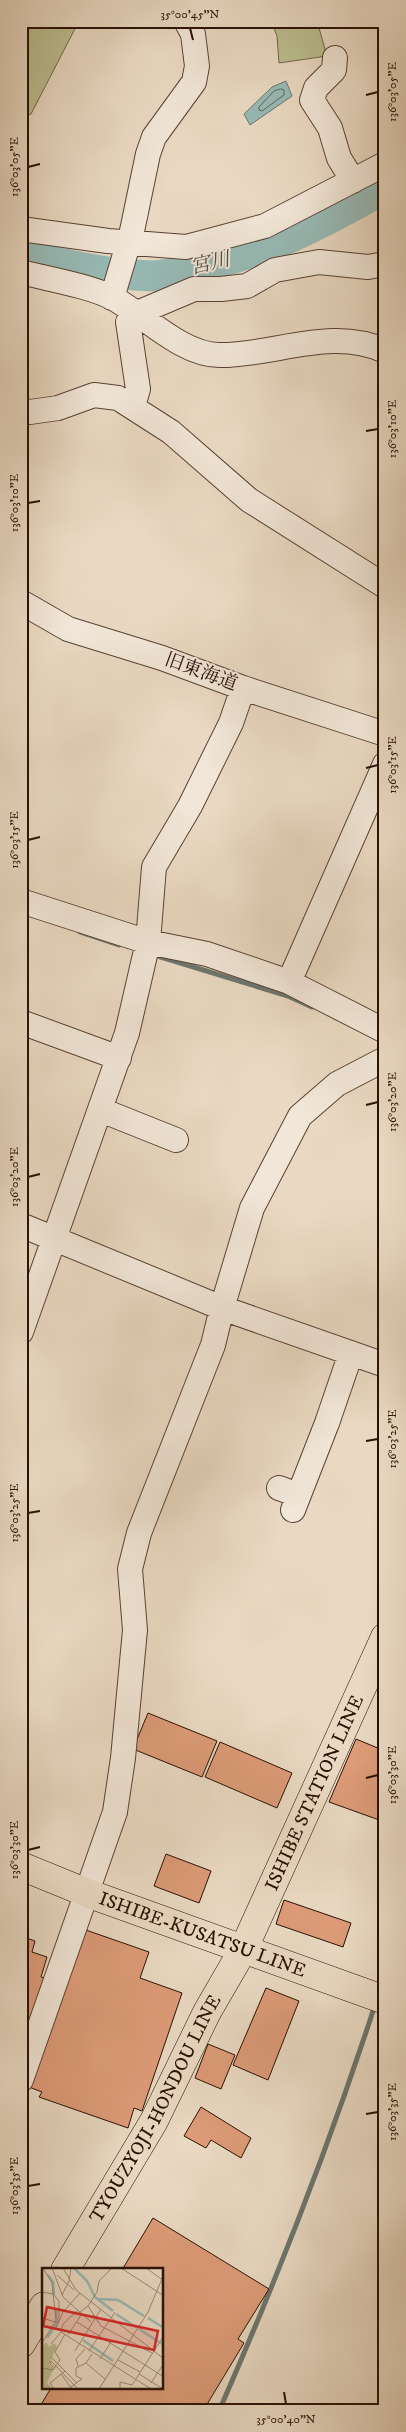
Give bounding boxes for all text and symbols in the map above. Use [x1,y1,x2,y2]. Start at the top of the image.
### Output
text: 35°00'45"N [161,7,220,22]
text: 136°03'05"E [385,62,400,122]
text: 136°03'05"E [7,137,22,197]
water label: 宮川 [188,247,234,281]
text: 136°03'10"E [385,399,400,458]
text: 136°03'10"E [7,473,22,532]
street label: 旧東海道 [161,648,241,696]
text: 136°03'15"E [385,736,400,794]
text: 136°03'15"E [7,811,22,869]
text: 136°03'20"E [385,1072,400,1132]
text: 136°03'20"E [7,1147,22,1207]
text: 136°03'25"E [385,1409,400,1469]
text: 136°03'25"E [7,1483,22,1543]
street label: ISHIBE STATION LINE [260,1691,369,1894]
text: 136°03'30"E [385,1745,400,1804]
text: 136°03'30"E [7,1820,22,1879]
street label: ISHIBE-KUSATSU LINE [96,1887,309,1982]
street label: TYOUZYOJI-HONDOU LINE [84,1991,226,2227]
text: 136°03'35"E [385,2083,400,2141]
text: 136°03'35"E [7,2157,22,2215]
inset map [42,2268,164,2390]
text: 35°00'40"N [256,2412,316,2427]

